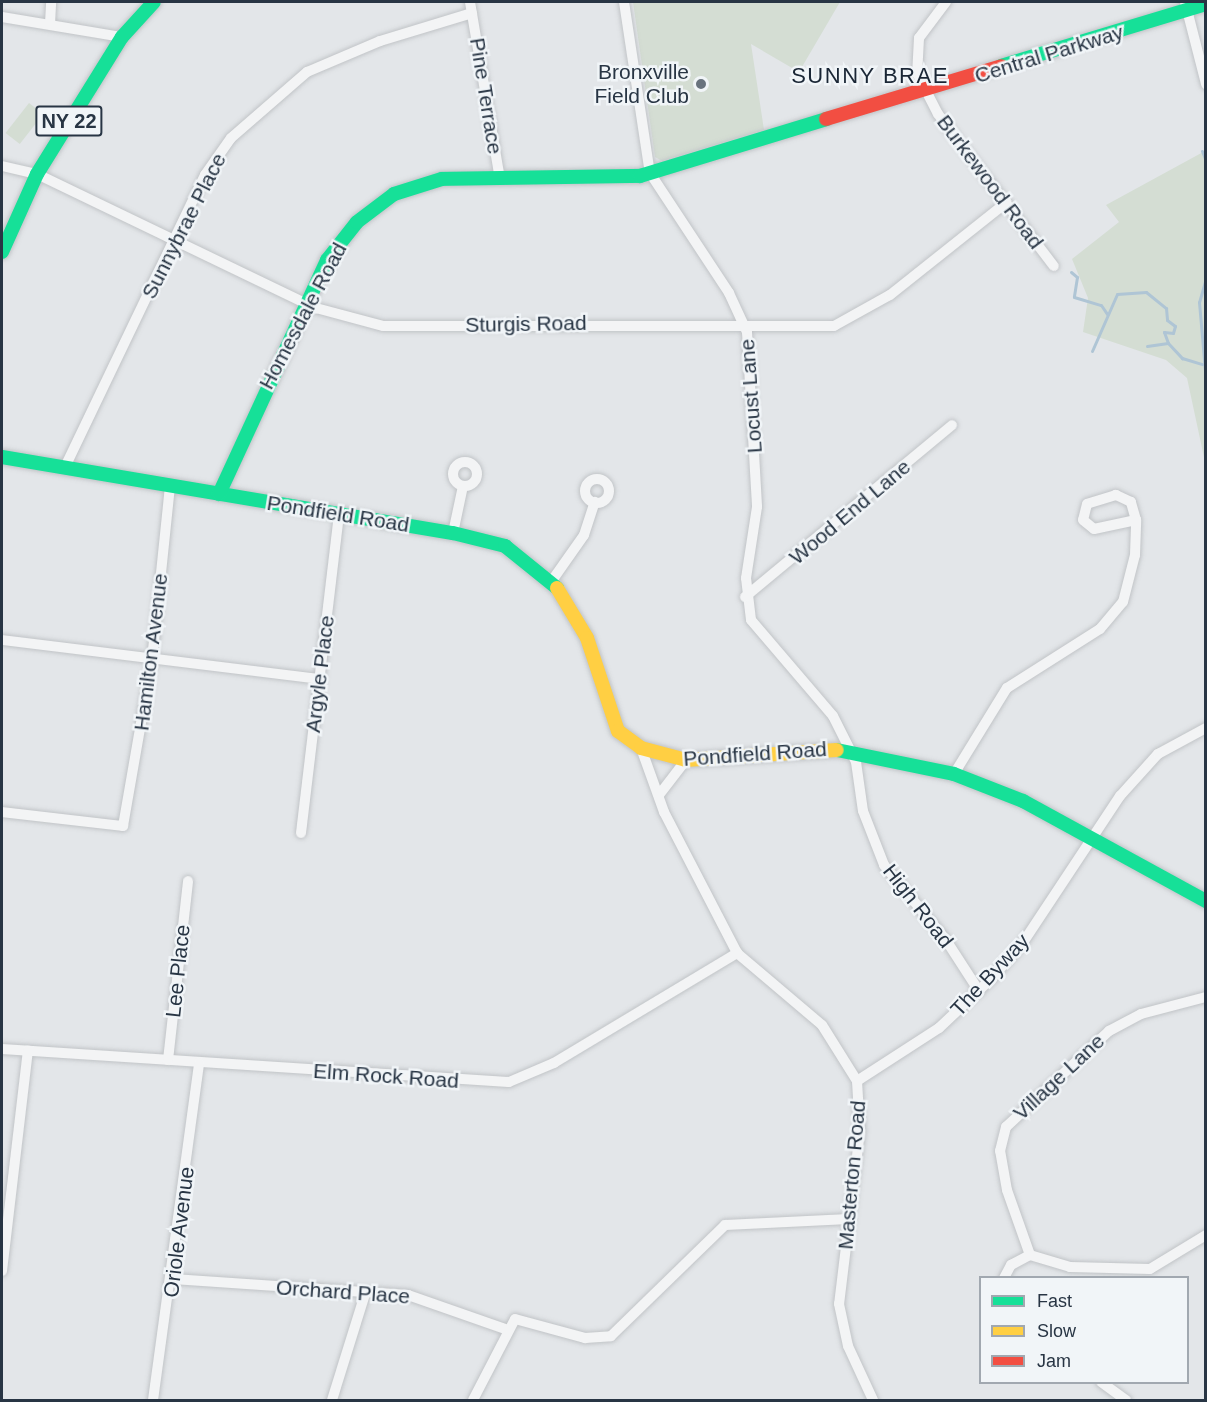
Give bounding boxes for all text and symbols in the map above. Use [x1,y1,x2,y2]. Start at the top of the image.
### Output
street label: Central Parkway [972,19,1126,89]
street label: Pine Terrace [464,36,508,156]
place label: Bronxville Field Club [594,59,689,109]
district label: SUNNY BRAE [791,63,949,89]
marker: Bronxville Field Club [694,77,708,91]
road number: NY 22 [34,104,104,138]
street label: Burkewood Road [931,110,1049,254]
street label: Sunnybrae Place [136,149,232,303]
street label: Homesdale Road [254,238,352,394]
street label: Sturgis Road [465,310,587,338]
street label: Locust Lane [734,338,768,454]
street label: Wood End Lane [784,454,916,570]
street label: Pondfield Road [265,490,411,538]
street label: Hamilton Avenue [129,571,173,733]
street label: Argyle Place [300,614,340,734]
street label: Pondfield Road [682,736,828,772]
street label: High Road [878,859,958,953]
street label: Lee Place [161,923,195,1019]
street label: The Byway [945,928,1035,1022]
street label: Village Lane [1008,1028,1110,1126]
street label: Elm Rock Road [312,1058,460,1094]
street label: Masterton Road [833,1099,871,1251]
street label: Oriole Avenue [158,1165,200,1299]
street label: Orchard Place [275,1275,411,1309]
legend [979,1276,1189,1384]
text: Fast [1037,1291,1072,1311]
text: Slow [1037,1321,1076,1341]
text: Jam [1037,1351,1071,1371]

